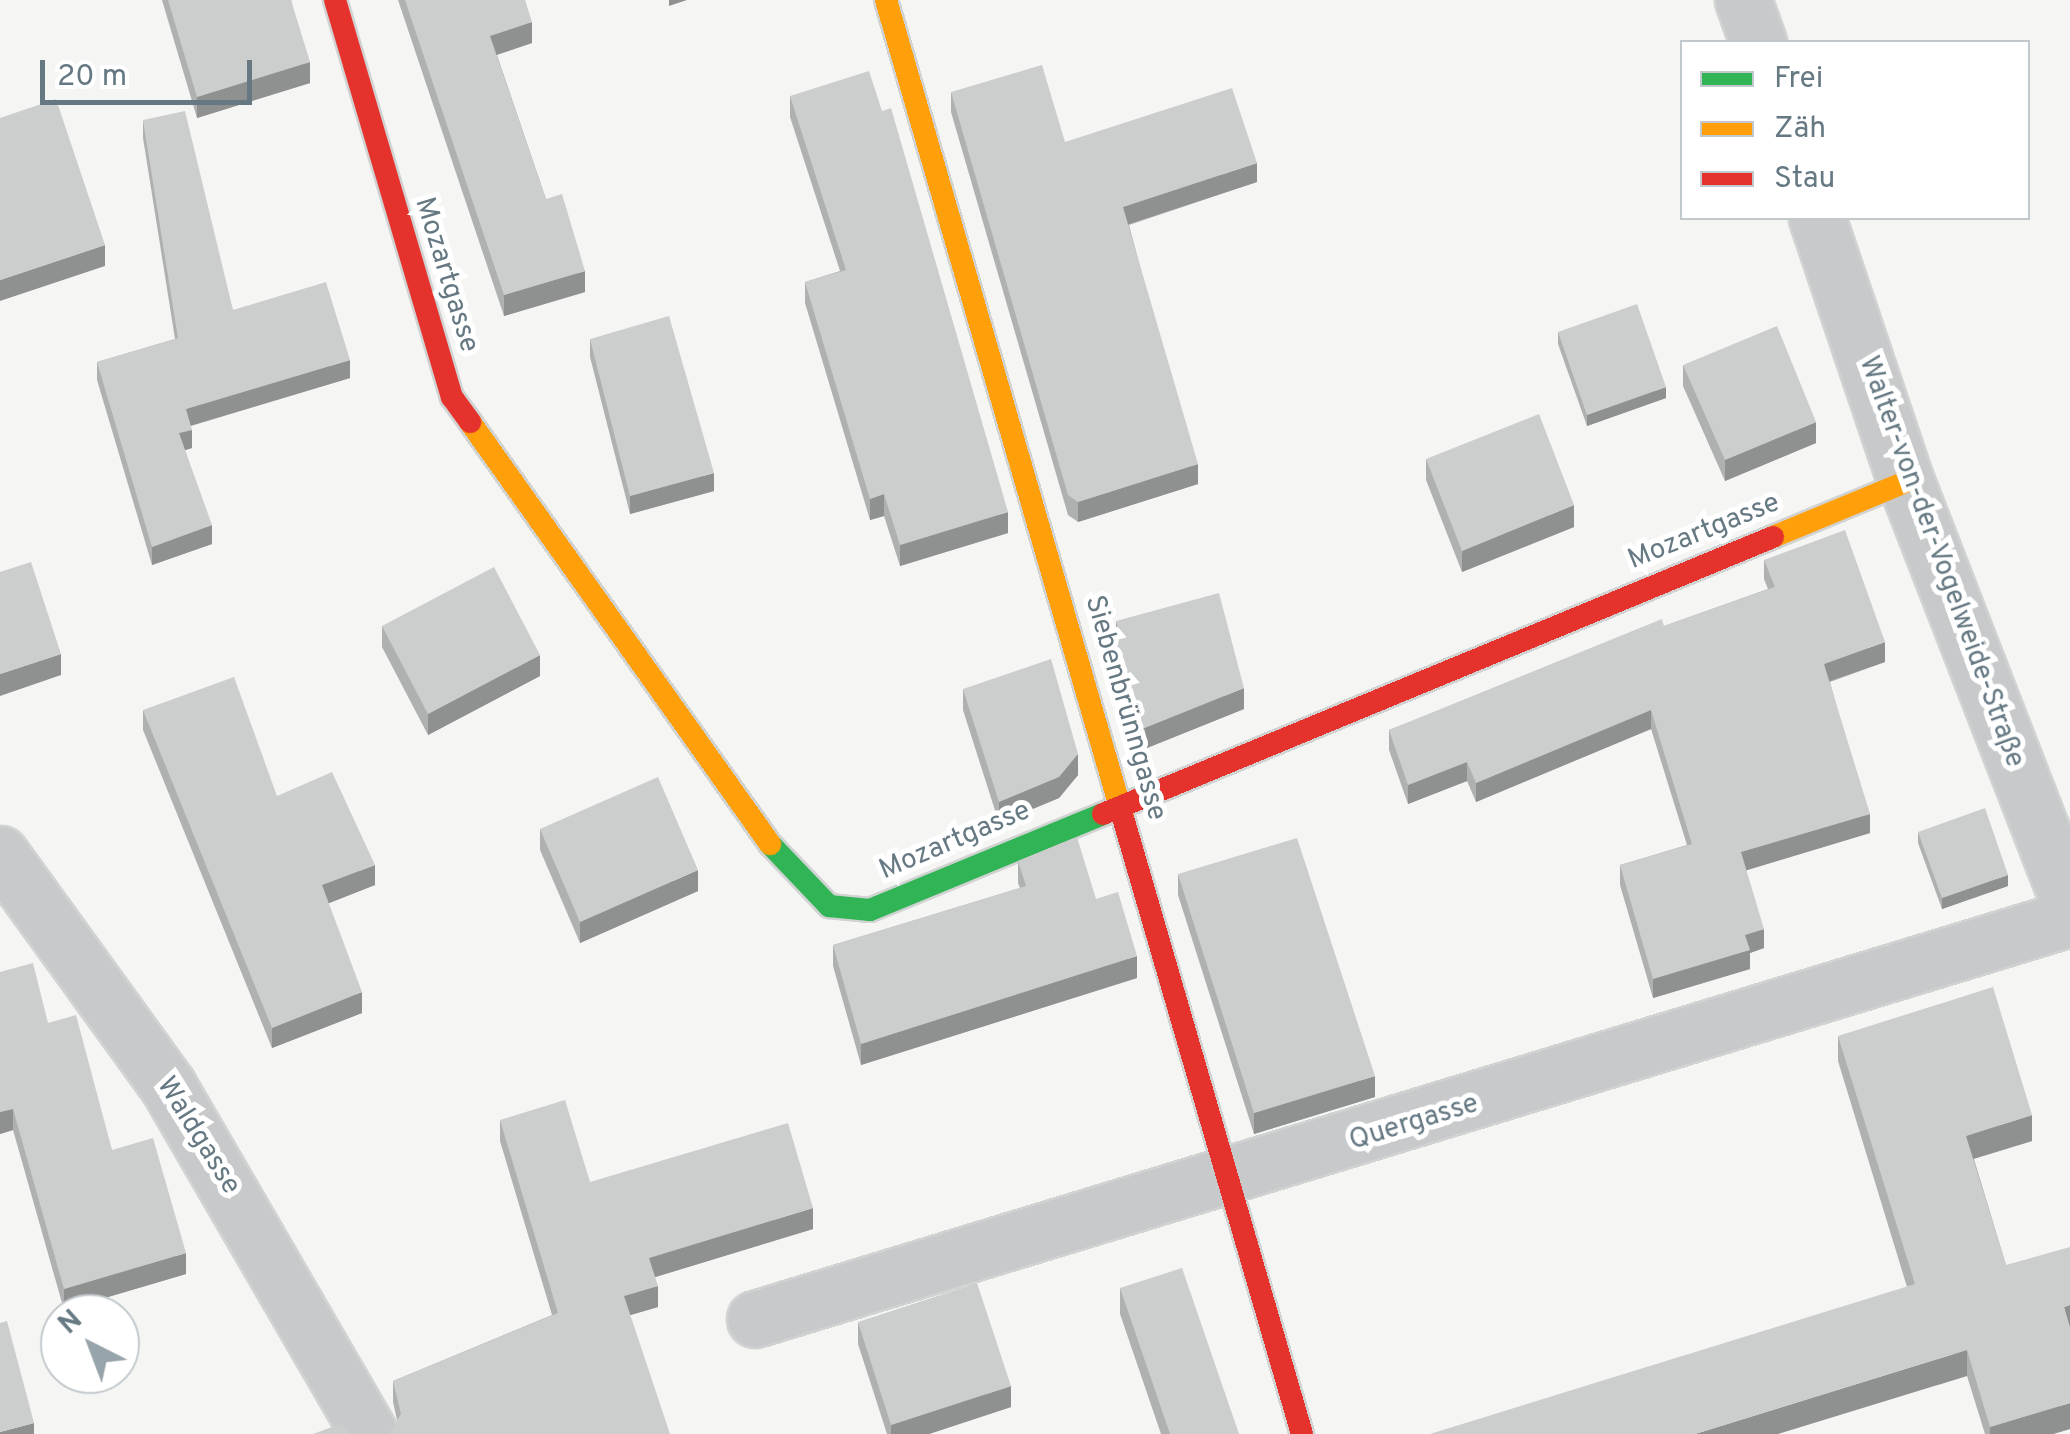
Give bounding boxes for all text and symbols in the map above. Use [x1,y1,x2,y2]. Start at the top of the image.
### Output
scale bar [45,40,258,102]
legend [1680,40,2030,220]
text: 20 m [57,59,127,96]
text: Frei [1774,61,1823,98]
text: Zäh [1774,111,1826,148]
text: Stau [1774,161,1835,198]
street label: Mozartgasse [406,193,486,357]
street label: Walter-von-der-Vogelweide-Straße [1851,352,2031,772]
street label: Mozartgasse [1623,486,1785,578]
street label: Siebenbrünngasse [1077,592,1173,824]
street label: Mozartgasse [875,794,1035,888]
street label: Waldgasse [149,1071,247,1201]
street label: Quergasse [1345,1087,1483,1159]
north arrow [40,1294,140,1394]
text: N [52,1303,91,1343]

